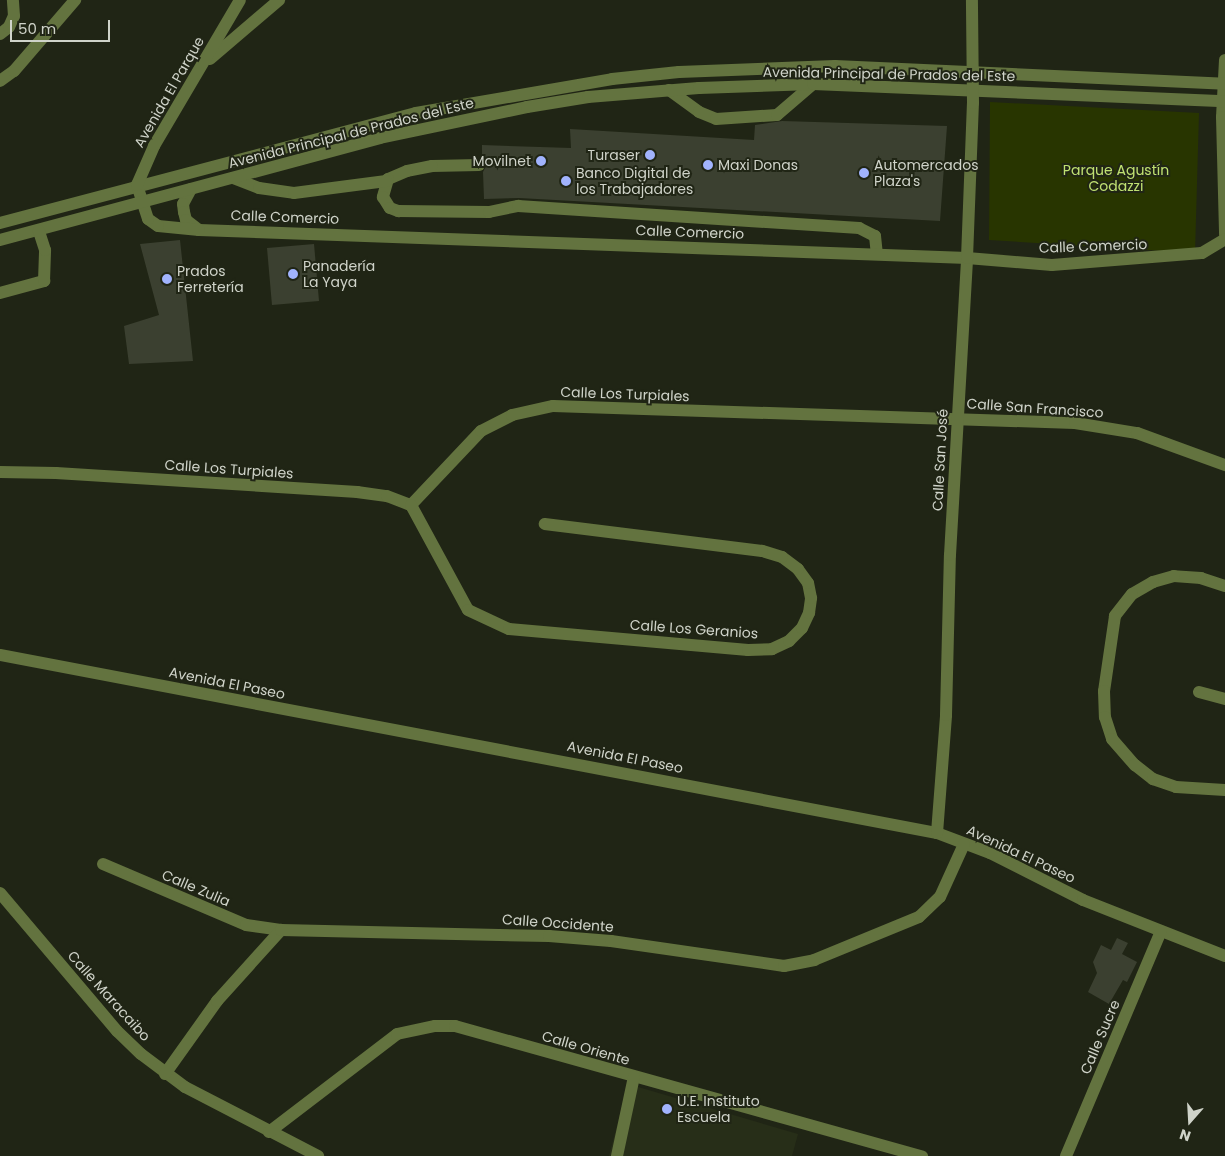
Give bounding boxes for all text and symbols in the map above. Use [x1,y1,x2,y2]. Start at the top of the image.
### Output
scale bar [12,10,112,42]
text: 50 m [18,18,56,39]
street label: Avenida El Parque [130,34,208,150]
street label: Avenida Principal de Prados del Este [763,63,1015,85]
street label: Avenida Principal de Prados del Este [226,94,476,172]
place label: Turaser [588,147,640,163]
marker: Turaser [644,149,656,161]
place label: Movilnet [473,153,531,169]
marker: Movilnet [535,155,547,167]
place label: Maxi Donas [718,157,798,173]
place label: Automercados Plaza's [874,157,978,190]
marker: Maxi Donas [702,159,714,171]
park label: Parque Agustín Codazzi [1063,162,1169,194]
place label: Banco Digital de los Trabajadores [576,165,693,198]
marker: Automercados Plaza's [858,167,870,179]
marker: Banco Digital de los Trabajadores [560,175,572,187]
street label: Calle Comercio [230,207,340,227]
street label: Calle Comercio [635,222,745,242]
street label: Calle Comercio [1038,236,1148,256]
place label: Panadería La Yaya [303,258,375,290]
place label: Prados Ferretería [177,263,244,296]
marker: Panadería La Yaya [287,268,299,280]
marker: Prados Ferretería [161,273,173,285]
street label: Calle Los Turpiales [560,383,690,405]
street label: Calle San Francisco [966,395,1104,421]
street label: Calle San José [929,408,951,512]
street label: Calle Los Turpiales [164,456,294,482]
street label: Calle Los Geranios [629,616,759,642]
street label: Avenida El Paseo [168,664,286,702]
street label: Avenida El Paseo [566,738,684,776]
street label: Avenida El Paseo [964,821,1078,887]
street label: Calle Zulia [159,866,233,910]
street label: Calle Occidente [502,911,614,935]
street label: Calle Maracaibo [64,947,154,1045]
street label: Calle Sucre [1077,997,1123,1077]
street label: Calle Oriente [540,1027,632,1069]
place label: U.E. Instituto Escuela [677,1093,760,1126]
north arrow [1165,1096,1215,1146]
marker: U.E. Instituto Escuela [661,1103,673,1115]
text: N [1177,1124,1193,1146]

